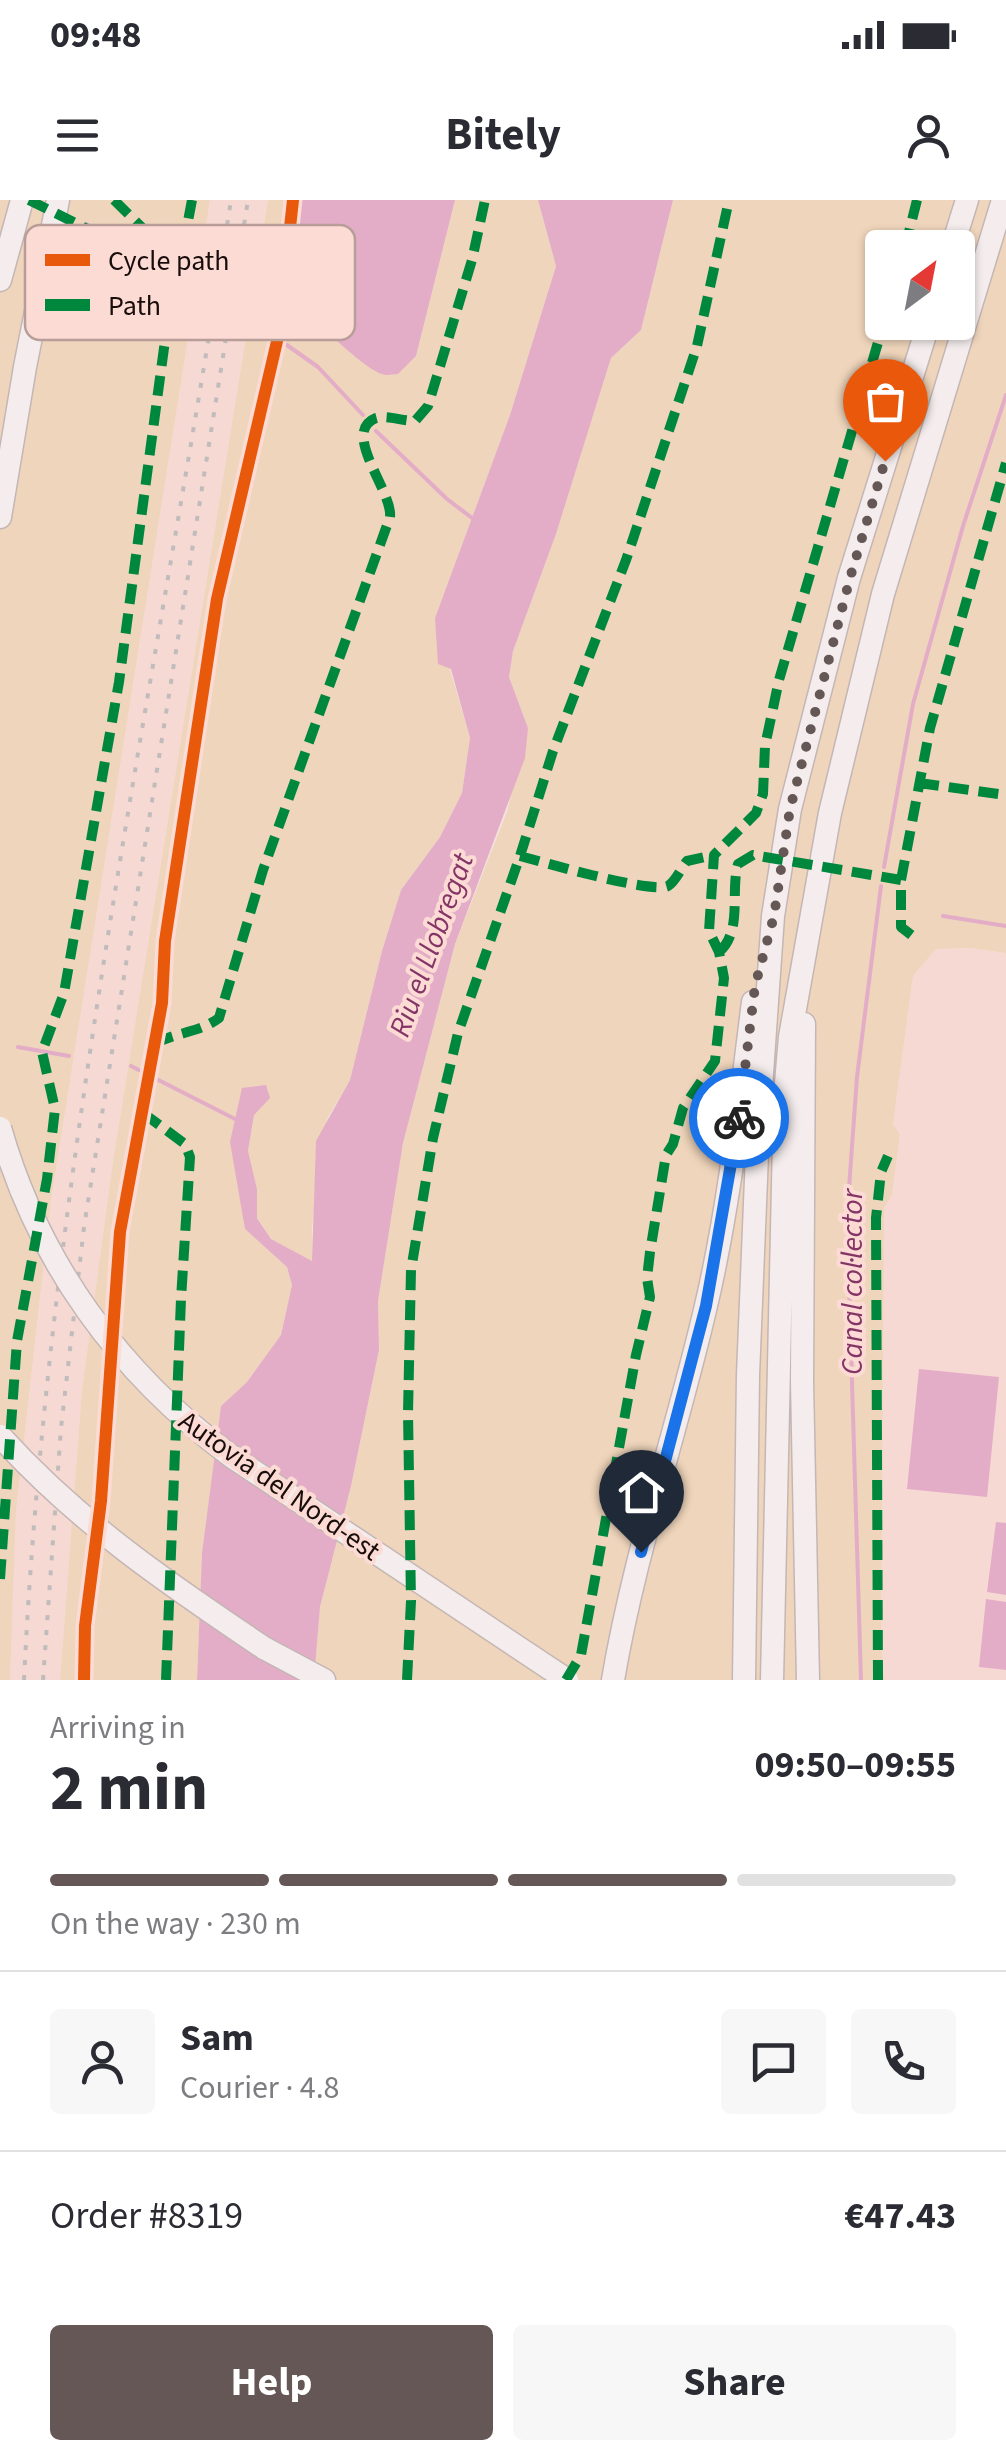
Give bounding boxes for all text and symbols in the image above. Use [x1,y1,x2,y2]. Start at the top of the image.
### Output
text: 09:48 [50,8,142,62]
text: Bitely [445,103,561,167]
icon: menu [50,108,105,163]
icon: person [901,108,956,163]
legend [25,225,355,340]
north arrow [865,230,975,340]
map controls [865,230,975,340]
text: Cycle path [108,241,230,281]
text: Path [108,286,161,326]
pin [843,359,928,462]
icon: bag [858,374,913,429]
water label: Riu el Llobregat [378,846,485,1043]
courier [689,1068,789,1168]
icon: bike [712,1091,767,1146]
water label: Canal col·lector [831,1187,874,1375]
street label: Autovia del Nord-est [171,1401,389,1571]
pin [599,1450,684,1553]
icon: home [614,1465,669,1520]
text: Arriving in [50,1705,186,1751]
text: 09:50–09:55 [754,1738,956,1792]
text: 2 min [50,1742,208,1835]
text: On the way · 230 m [50,1901,301,1947]
button: person [50,2009,155,2114]
button: chat [721,2009,826,2114]
button: phone [851,2009,956,2114]
text: Sam [180,2011,254,2065]
text: Courier · 4.8 [180,2065,340,2111]
text: Order #8319 [50,2189,243,2243]
text: €47.43 [844,2189,956,2243]
button: Help [50,2325,493,2440]
button: Share [513,2325,956,2440]

